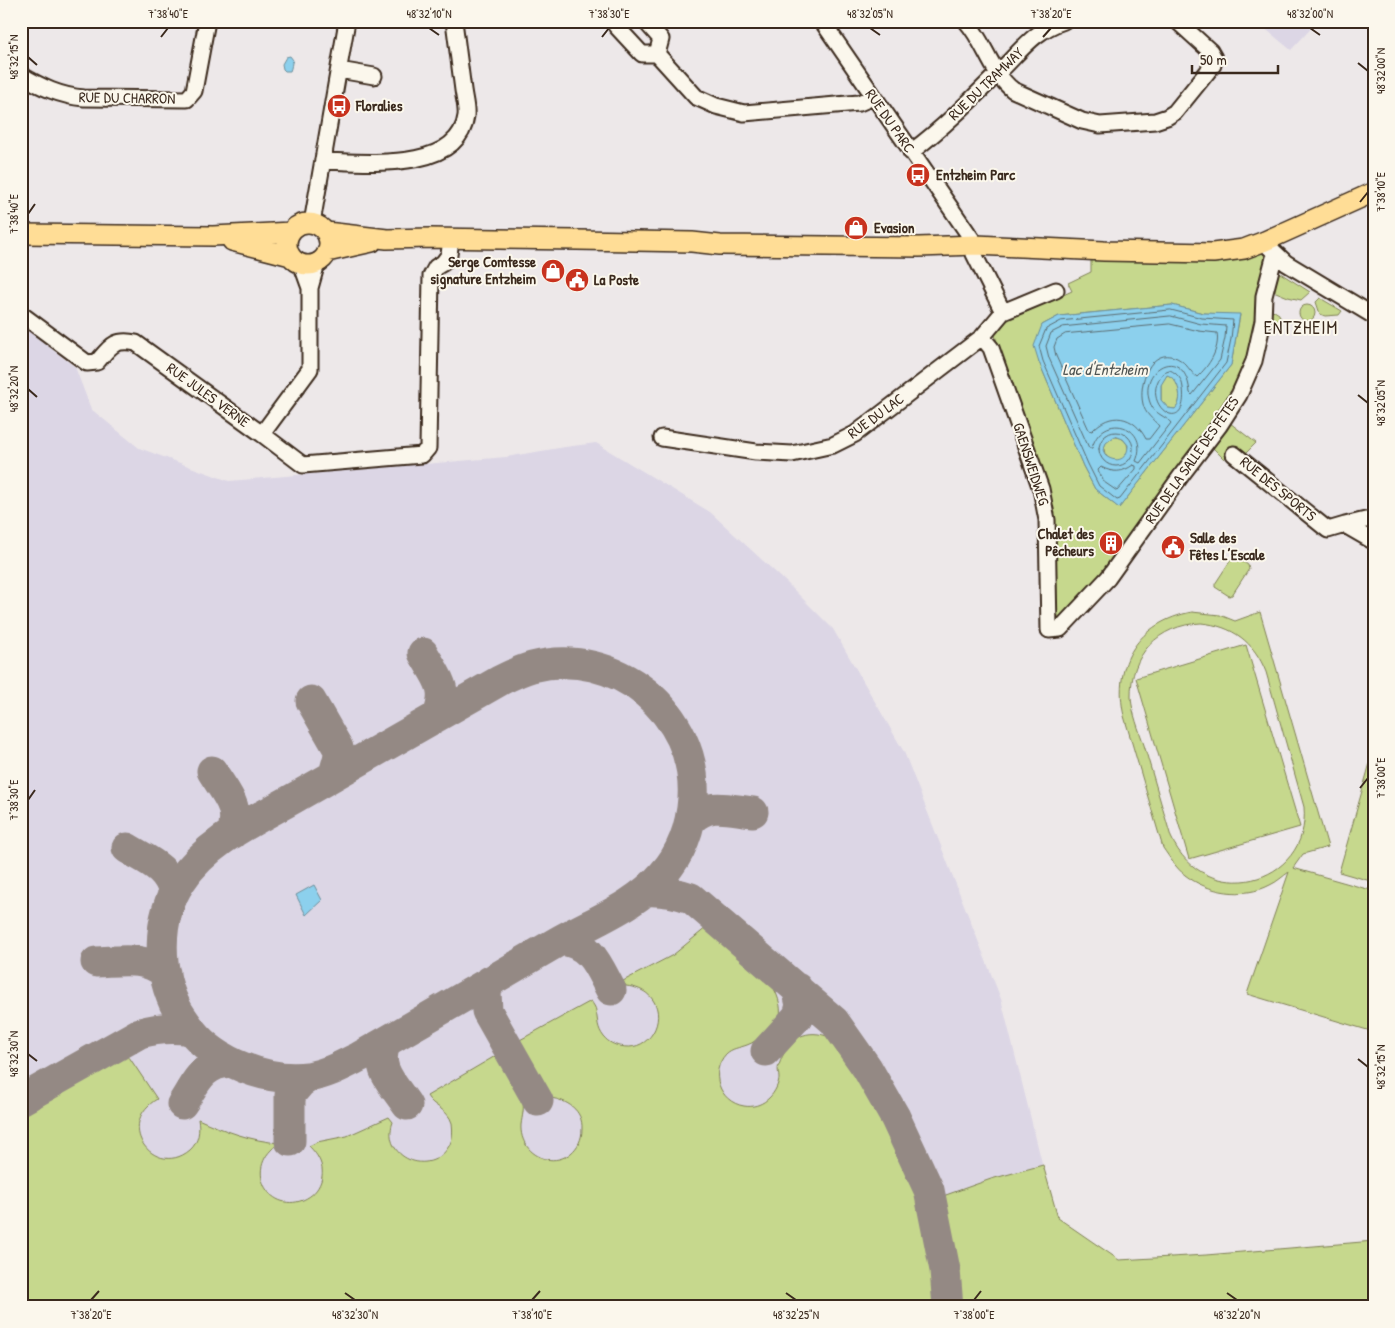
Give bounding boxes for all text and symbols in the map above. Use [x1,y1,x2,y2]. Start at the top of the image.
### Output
text: 7°38'40"E [148,5,189,22]
text: 48°32'10"N [406,5,452,22]
text: 7°38'30"E [589,5,630,22]
text: 48°32'05"N [847,5,893,22]
text: 7°38'20"E [1030,5,1072,22]
text: 48°32'00"N [1287,5,1333,22]
text: 48°32'15"N [5,35,22,79]
street label: RUE DU TRAMWAY [943,42,1028,125]
scale bar [1192,42,1279,74]
text: 48°32'00"N [1372,48,1389,94]
text: 50 m [1200,49,1227,70]
street label: RUE DU PARC [861,85,920,157]
street label: RUE DU CHARRON [79,86,175,109]
bus stop icon: Floralies [326,93,352,119]
place label: Floralies [355,95,403,116]
bus stop icon: Entzheim Parc [905,162,931,188]
place label: Entzheim Parc [936,164,1016,185]
text: 7°38'10"E [1372,171,1389,212]
text: 7°38'40"E [5,193,22,234]
shop icon: Evasion [843,215,869,241]
place label: Evasion [874,217,915,238]
place label: Serge Comtesse signature Entzheim [430,251,536,290]
shop icon: Serge Comtesse signature Entzheim [540,258,566,284]
public building icon: La Poste [564,267,590,293]
place label: La Poste [594,269,639,290]
district label: ENTZHEIM [1264,315,1338,340]
street label: RUE JULES VERNE [162,357,254,432]
water label: Lac d'Entzheim [1062,358,1149,380]
text: 48°32'20"N [5,366,22,412]
text: 48°32'05"N [1372,380,1389,426]
street label: RUE DU LAC [843,388,908,443]
street label: RUE DE LA SALLE DES FÊTES [1140,392,1244,528]
street label: GAENSWEIDWEG [1008,420,1055,509]
street label: RUE DES SPORTS [1236,451,1321,526]
place label: Chalet des Pêcheurs [1037,523,1094,561]
place label: Salle des Fêtes L’Escale [1189,527,1265,565]
building icon: Chalet des Pêcheurs [1098,530,1124,556]
public building icon: Salle des Fêtes L’Escale [1160,534,1186,560]
text: 7°38'00"E [1372,757,1389,798]
text: 7°38'30"E [5,779,22,820]
text: 48°32'30"N [5,1031,22,1077]
text: 48°32'15"N [1372,1045,1389,1089]
text: 7°38'20"E [70,1306,112,1323]
text: 48°32'30"N [332,1306,378,1323]
text: 7°38'10"E [512,1306,553,1323]
text: 48°32'25"N [773,1306,819,1323]
text: 7°38'00"E [954,1306,995,1323]
text: 48°32'20"N [1214,1306,1260,1323]

